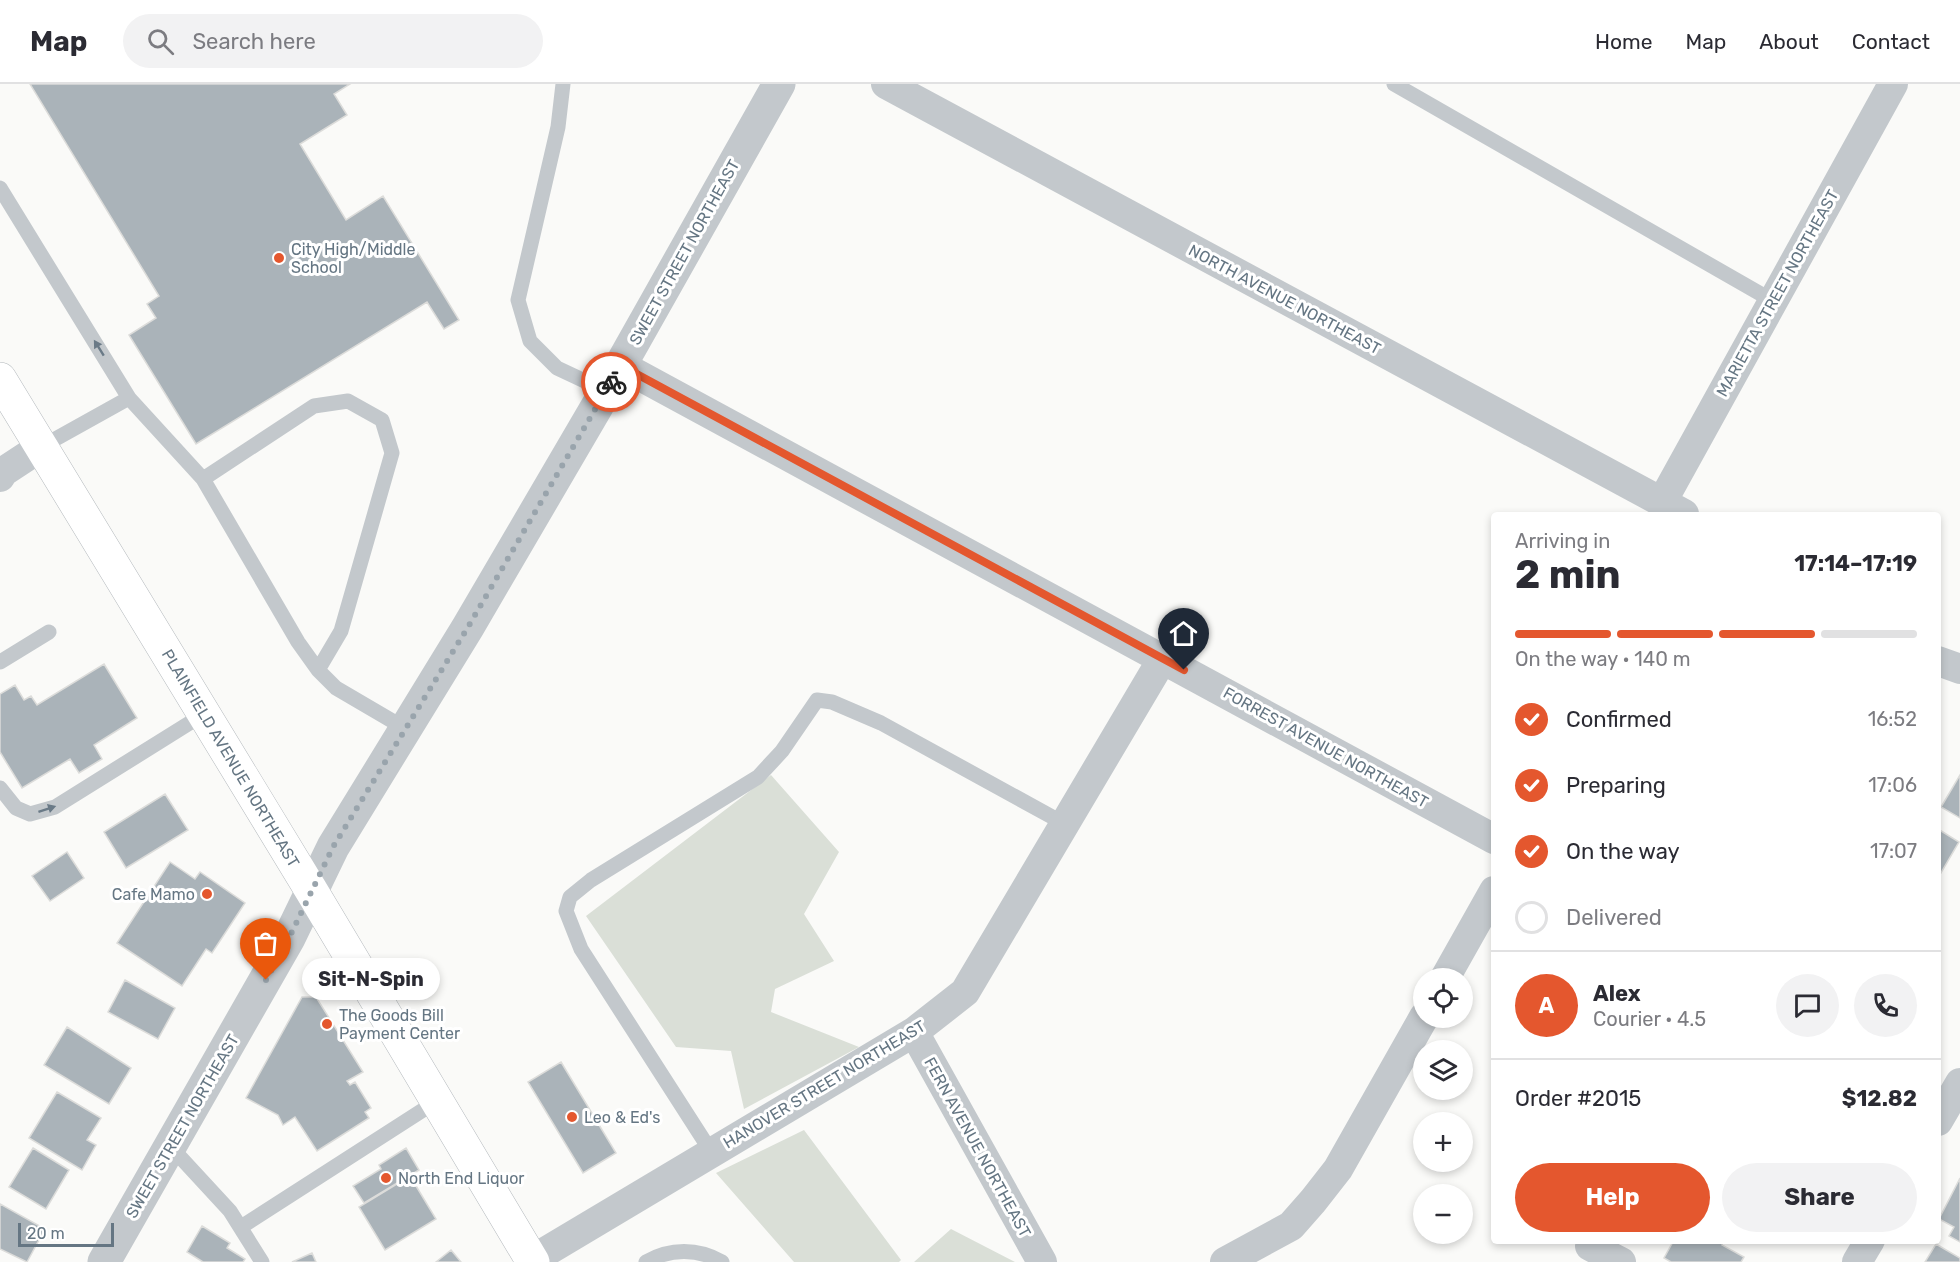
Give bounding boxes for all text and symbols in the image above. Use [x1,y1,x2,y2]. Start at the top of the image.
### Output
search box [123,14,543,68]
text: Map [30,25,87,58]
icon: search [144,25,177,58]
text: Search here [192,28,316,55]
text: Home [1595,29,1652,54]
text: Map [1685,29,1726,54]
text: About [1759,29,1819,54]
text: Contact [1852,29,1930,54]
street label: SWEET STREET NORTHEAST [625,156,743,348]
street label: MARIETTA STREET NORTHEAST [1713,186,1842,400]
place label: City High/Middle School [291,240,415,277]
street label: NORTH AVENUE NORTHEAST [1185,241,1384,358]
marker: City High/Middle School [272,251,286,265]
one-way arrow [93,340,104,356]
courier [581,352,641,412]
icon: bike [595,366,628,399]
text: Arriving in [1515,529,1610,553]
text: 17:14–17:19 [1794,550,1917,577]
text: 2 min [1515,552,1621,598]
pin [1158,608,1209,670]
icon: home [1167,617,1200,650]
street label: PLAINFIELD AVENUE NORTHEAST [158,646,303,871]
text: On the way · 140 m [1515,647,1691,671]
street label: FORREST AVENUE NORTHEAST [1220,683,1432,812]
icon: check [1515,703,1548,736]
text: Confirmed [1566,706,1672,733]
text: 16:52 [1868,707,1917,731]
icon: check [1515,769,1548,802]
text: Preparing [1566,772,1666,799]
text: 17:06 [1868,773,1917,797]
one-way arrow [38,804,56,814]
icon: check [1515,835,1548,868]
text: On the way [1566,838,1680,865]
text: 17:07 [1870,839,1917,863]
place label: Cafe Mamo [112,885,195,904]
marker: Cafe Mamo [200,887,214,901]
text: Delivered [1566,904,1662,931]
pin [240,918,291,980]
icon: bag [249,927,282,960]
callout: Sit-N-Spin [302,959,440,1001]
text: Sit-N-Spin [318,967,424,991]
map controls [1413,968,1473,1244]
button: locate [1413,968,1473,1028]
button: chat [1776,974,1839,1037]
button: phone [1854,974,1917,1037]
text: Alex [1593,980,1641,1007]
text: A [1539,992,1554,1019]
place label: The Goods Bill Payment Center [339,1006,460,1043]
text: Courier · 4.5 [1593,1007,1706,1031]
street label: HANOVER STREET NORTHEAST [720,1016,929,1152]
marker: The Goods Bill Payment Center [320,1017,334,1031]
street label: SWEET STREET NORTHEAST [122,1031,243,1221]
button: layers [1413,1040,1473,1100]
street label: FERN AVENUE NORTHEAST [920,1054,1035,1240]
text: Order #2015 [1515,1085,1641,1112]
text: $12.82 [1842,1085,1917,1112]
place label: Leo & Ed's [584,1108,660,1127]
marker: Leo & Ed's [565,1110,579,1124]
button: + [1413,1112,1473,1172]
button: Help [1515,1163,1710,1232]
button: Share [1722,1163,1917,1232]
place label: North End Liquor [398,1169,524,1188]
marker: North End Liquor [379,1171,393,1185]
button: − [1413,1184,1473,1244]
scale bar [18,1220,114,1248]
text: 20 m [27,1224,65,1243]

